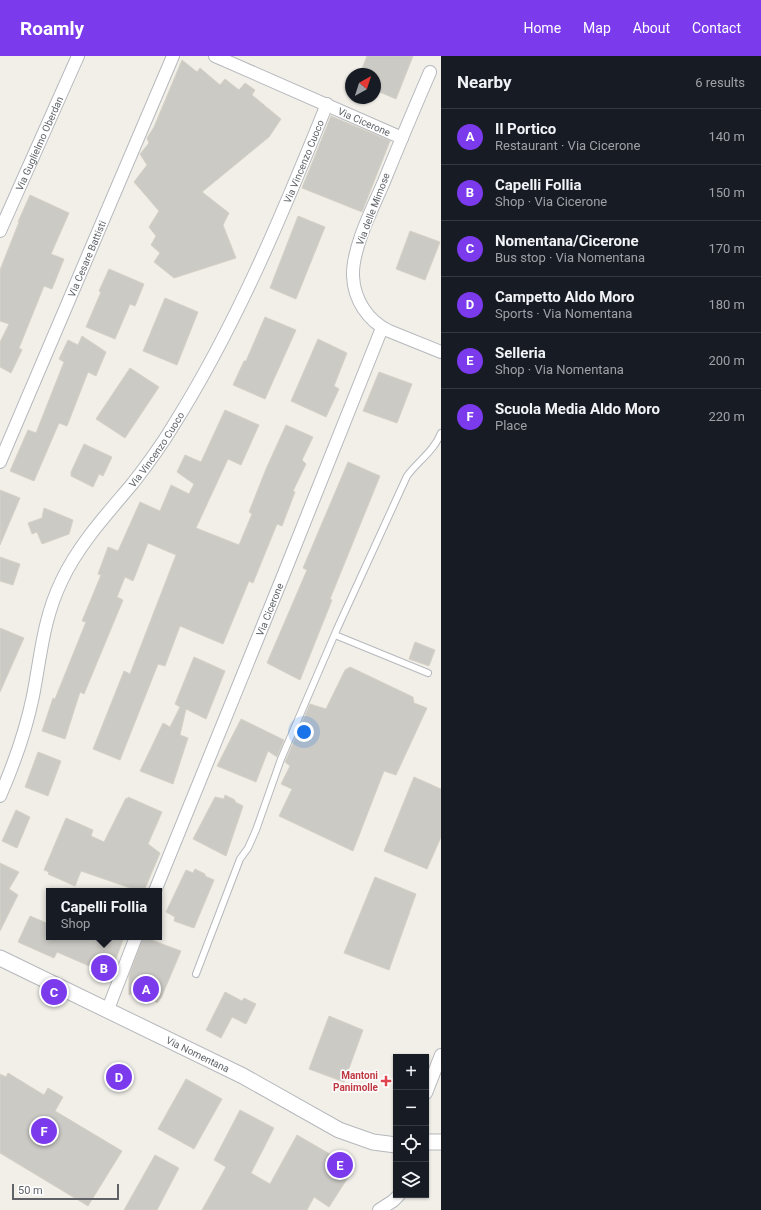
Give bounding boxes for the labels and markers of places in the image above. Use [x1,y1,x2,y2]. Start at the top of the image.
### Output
pin: B [91,953,117,983]
pin: A [133,974,159,1004]
pin: C [41,977,67,1007]
pin: D [106,1062,132,1092]
place label: Mantoni Panimolle [333,1070,379,1093]
marker: Mantoni Panimolle [381,1076,391,1086]
pin: F [31,1116,57,1146]
pin: E [327,1150,353,1180]

